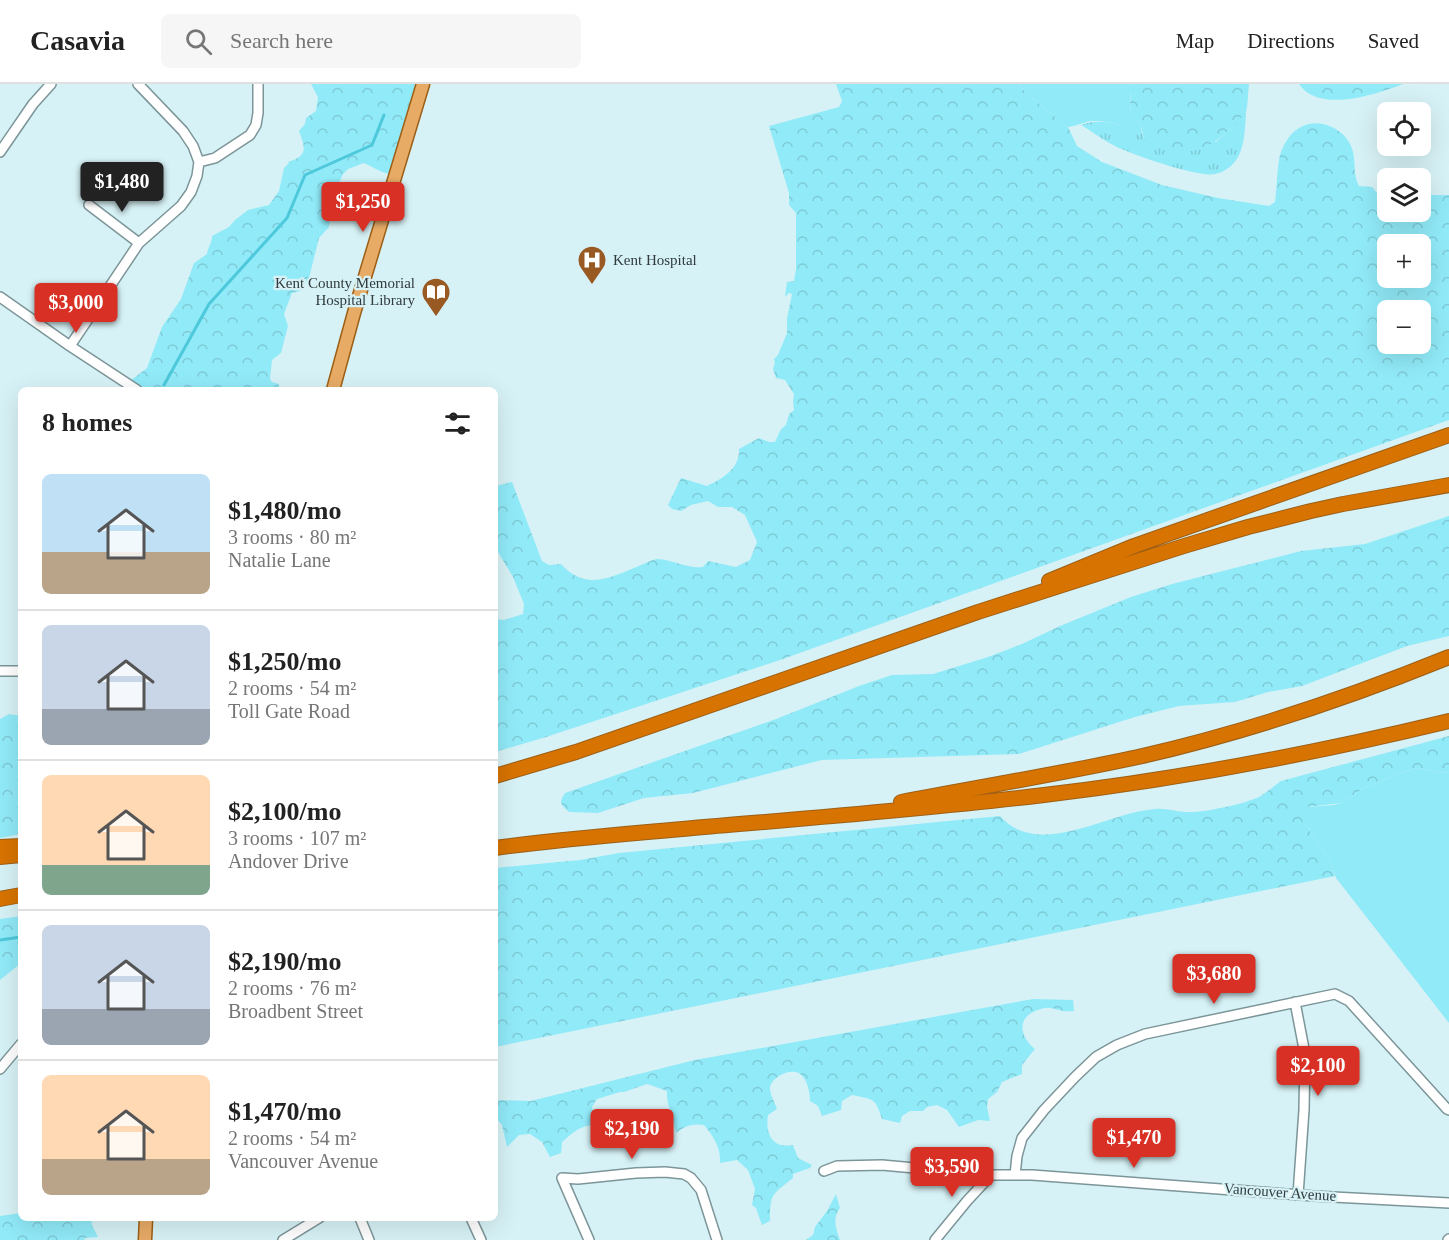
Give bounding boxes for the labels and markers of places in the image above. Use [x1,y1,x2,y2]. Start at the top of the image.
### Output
pin: $1,480 [73,162,171,213]
pin: $1,250 [314,182,412,233]
hospital icon: Kent Hospital [576,244,608,286]
place label: Kent Hospital [613,252,697,268]
place label: Kent County Memorial Hospital Library [275,275,415,308]
library icon: Kent County Memorial Hospital Library [420,276,452,318]
pin: $3,000 [27,283,125,334]
pin: $3,680 [1165,954,1263,1005]
pin: $2,100 [1269,1046,1367,1097]
pin: $2,190 [583,1109,681,1160]
pin: $1,470 [1085,1118,1183,1169]
pin: $3,590 [903,1147,1001,1198]

